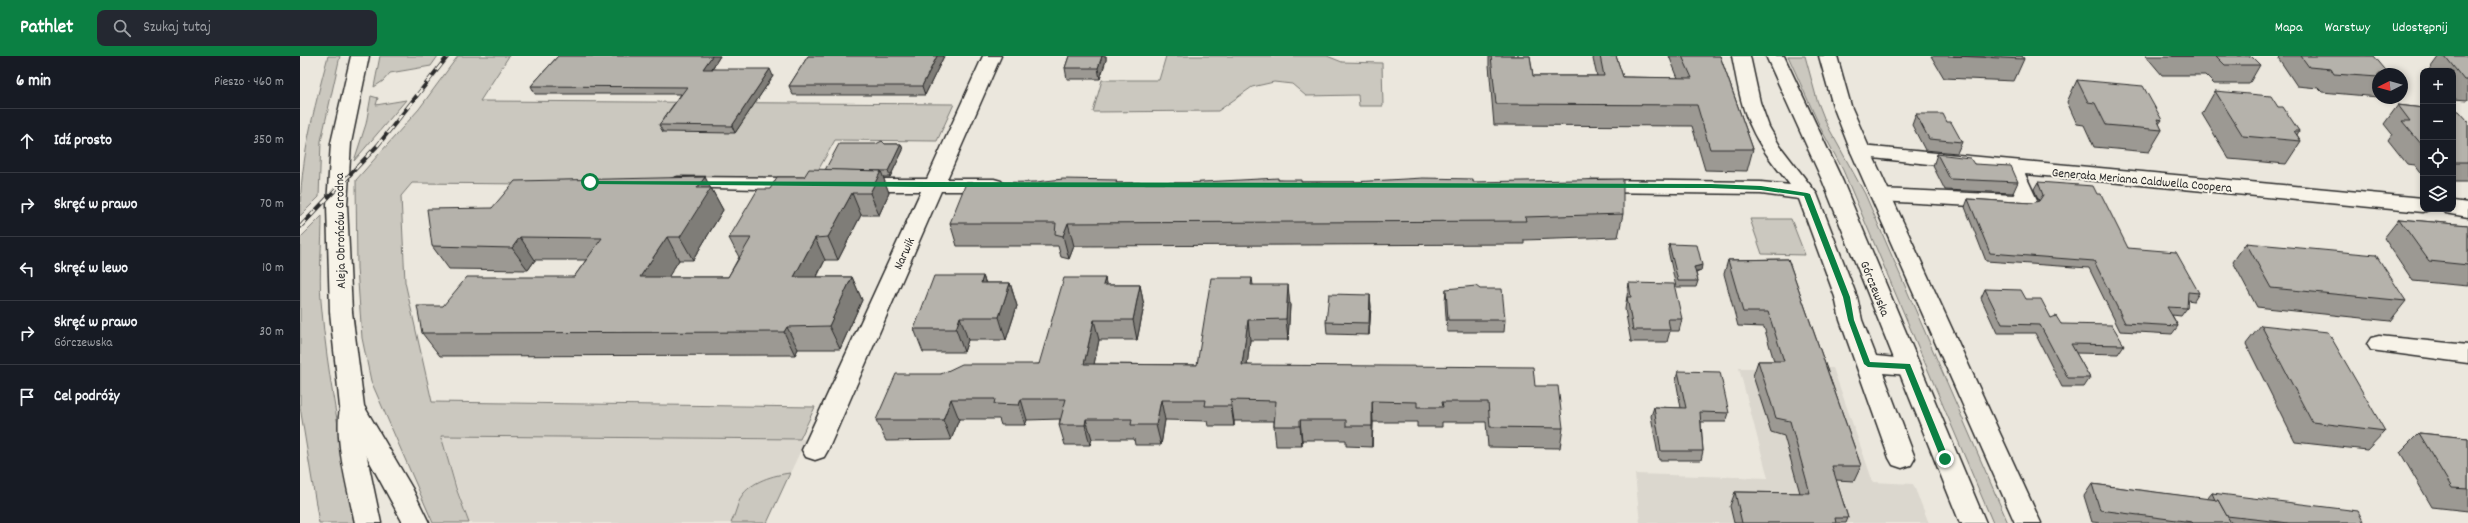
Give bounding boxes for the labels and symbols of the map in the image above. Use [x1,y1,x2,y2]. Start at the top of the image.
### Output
north arrow [2372,68,2408,104]
street label: Generała Meriana Caldwella Coopera [2051,164,2234,199]
street label: Aleja Obrońców Grodna [331,172,352,289]
route start [581,173,599,191]
street label: Narwik [890,235,921,273]
street label: Górczewska [1854,258,1894,320]
route end [1936,450,1954,468]

